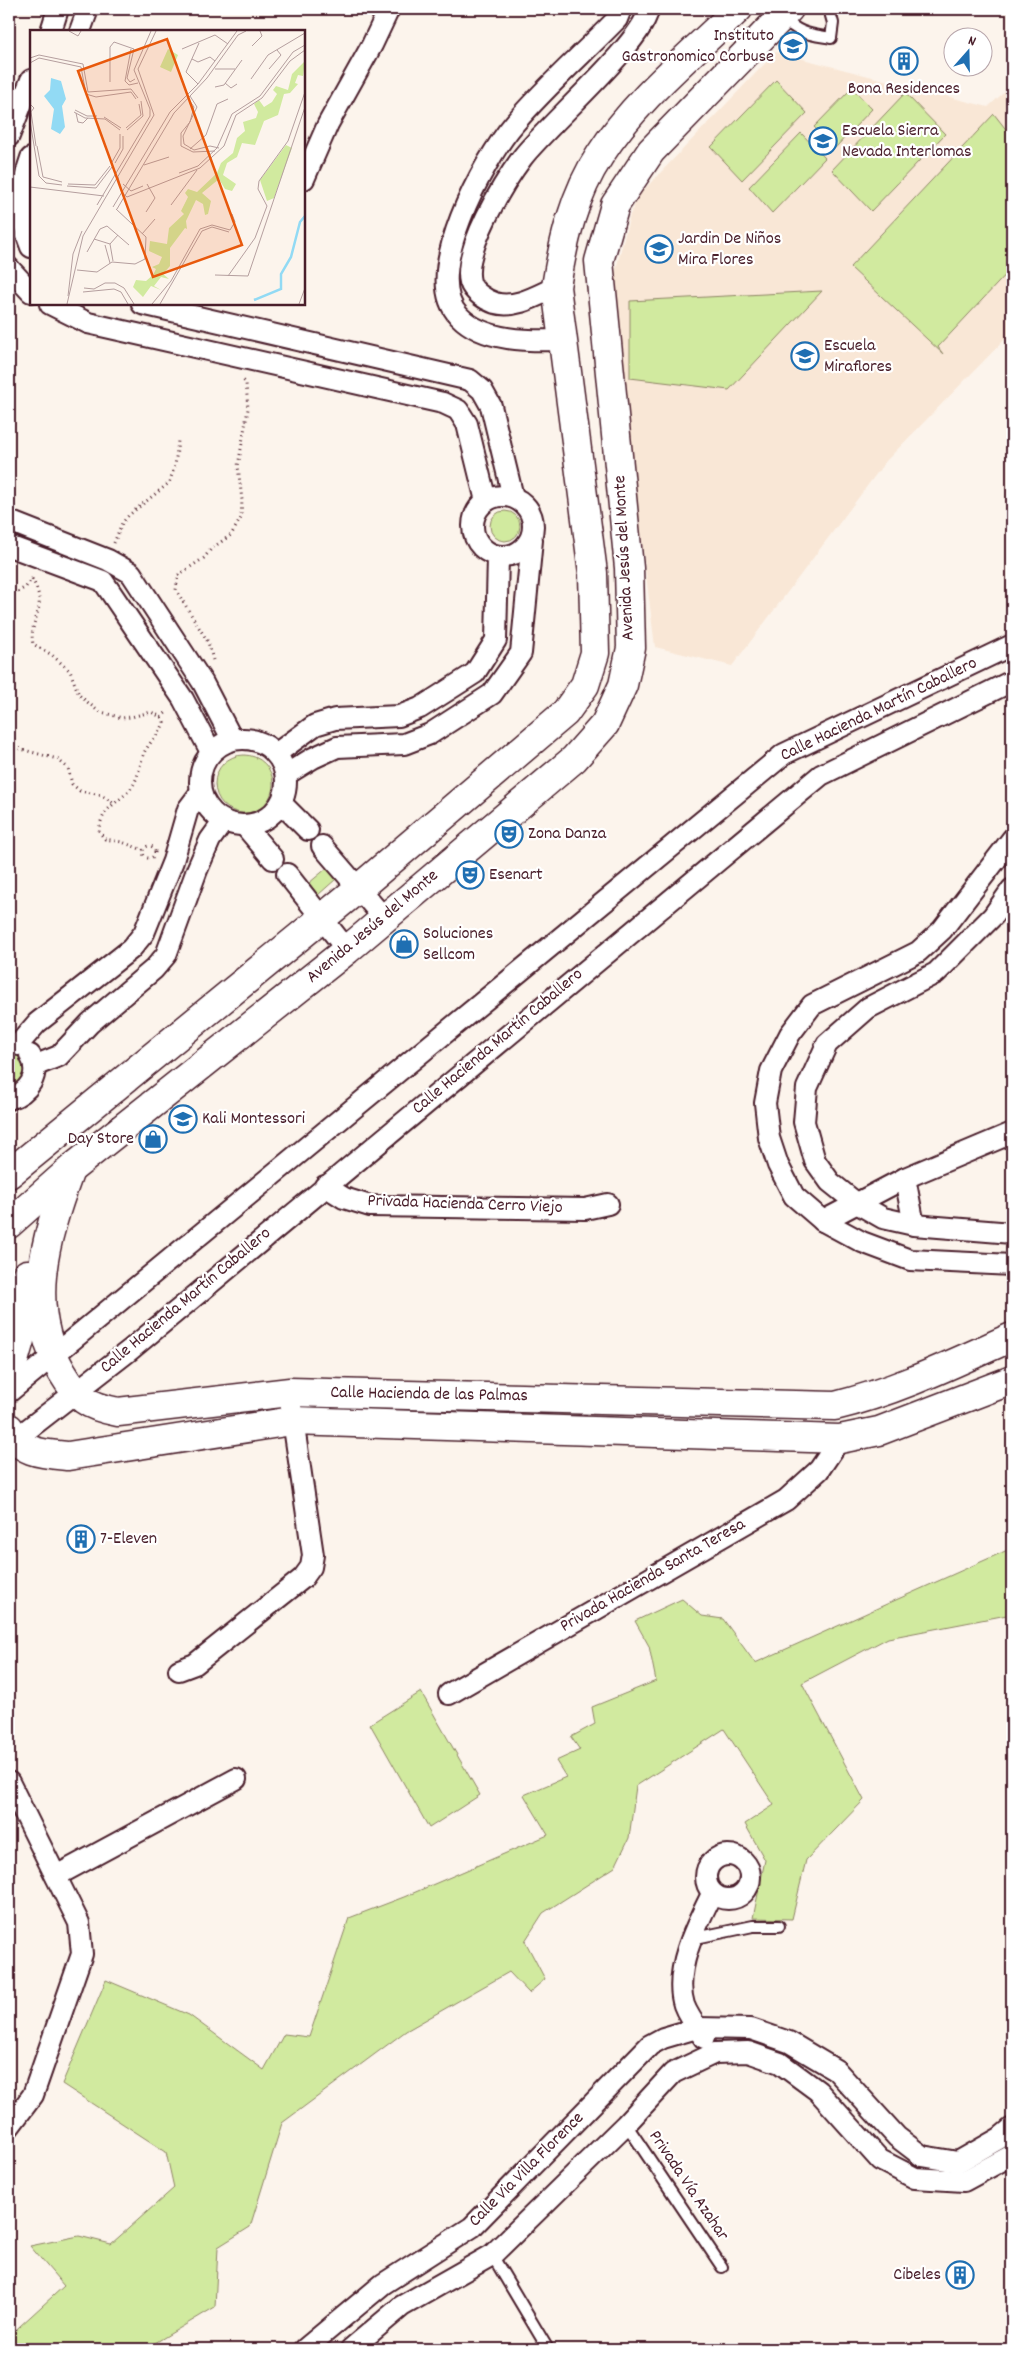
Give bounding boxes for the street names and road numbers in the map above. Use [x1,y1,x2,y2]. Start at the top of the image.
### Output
street label: Avenida Jesús del Monte [608,475,642,641]
street label: Calle Hacienda Martín Caballero [776,651,982,769]
street label: Avenida Jesús del Monte [302,864,445,990]
street label: Calle Hacienda Martín Caballero [407,963,589,1121]
street label: Privada Hacienda Cerro Viejo [367,1189,563,1221]
street label: Calle Hacienda Martín Caballero [95,1222,277,1380]
street label: Calle Hacienda de las Palmas [330,1381,528,1409]
street label: Privada Hacienda Santa Teresa [556,1512,751,1639]
street label: Calle Via Villa Florence [464,2107,590,2233]
street label: Privada Vía Azahar [642,2126,734,2246]

